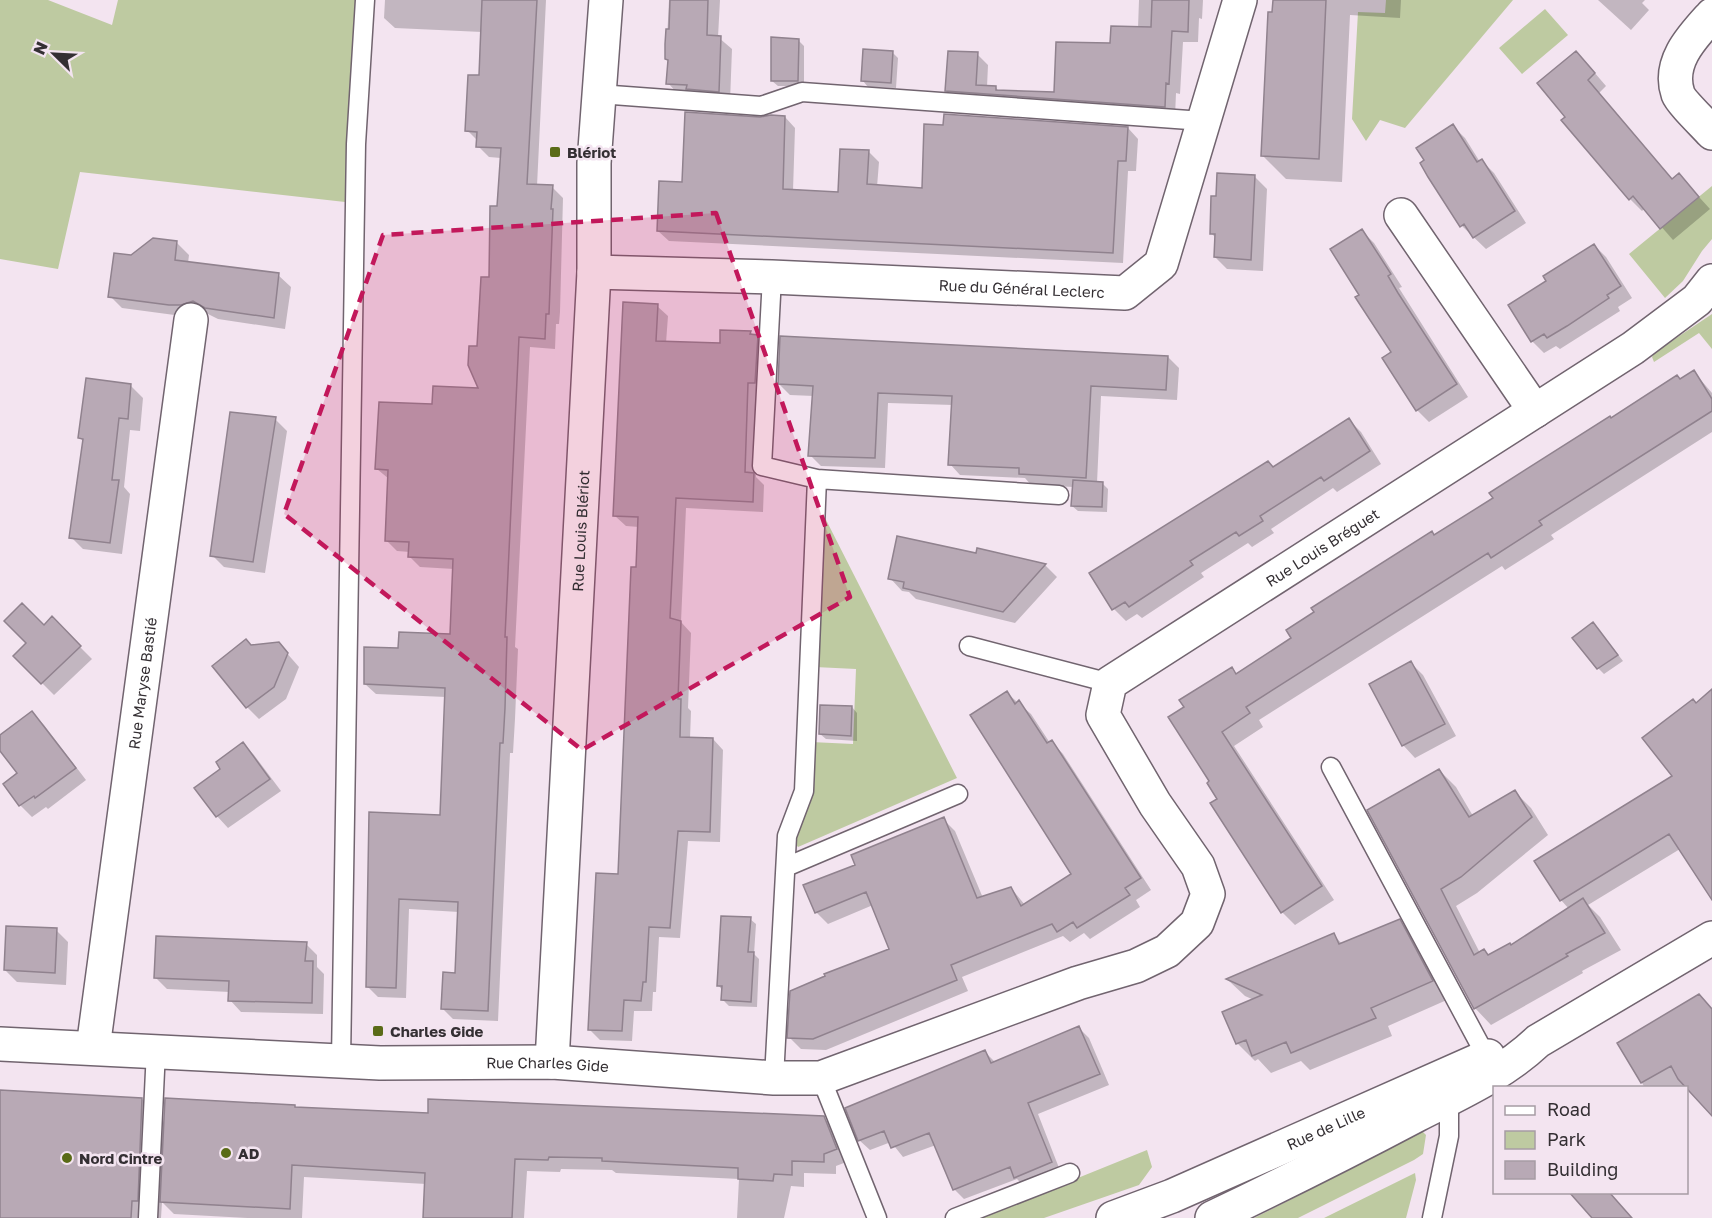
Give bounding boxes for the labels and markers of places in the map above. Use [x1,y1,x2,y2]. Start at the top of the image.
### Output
place label: Blériot [567,143,616,161]
marker: Blériot [548,145,562,159]
place label: Charles Gide [390,1022,484,1040]
marker: Charles Gide [371,1024,385,1038]
place label: AD [238,1144,260,1162]
marker: AD [219,1146,233,1160]
place label: Nord Cintre [79,1149,162,1167]
marker: Nord Cintre [60,1151,74,1165]

